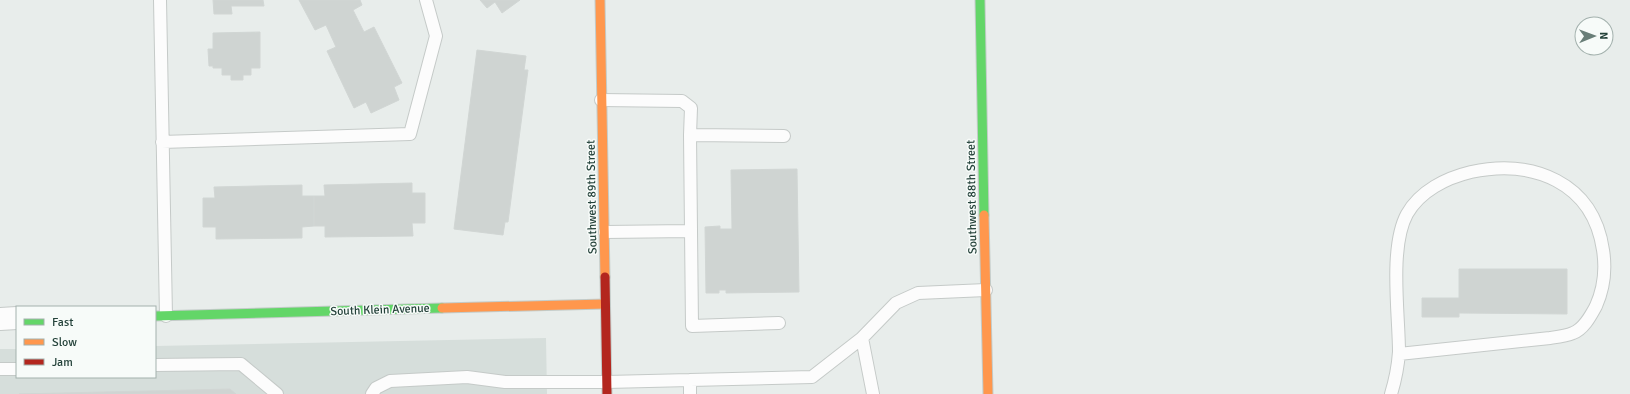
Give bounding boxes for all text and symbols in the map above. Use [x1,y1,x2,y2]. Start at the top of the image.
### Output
north arrow [1574,16,1614,56]
text: N [1597,32,1610,40]
street label: Southwest 89th Street [584,140,600,254]
street label: Southwest 88th Street [964,140,980,254]
street label: South Klein Avenue [330,301,430,319]
legend [16,306,156,378]
text: Fast [52,315,73,330]
text: Slow [52,335,77,350]
text: Jam [52,355,73,370]

